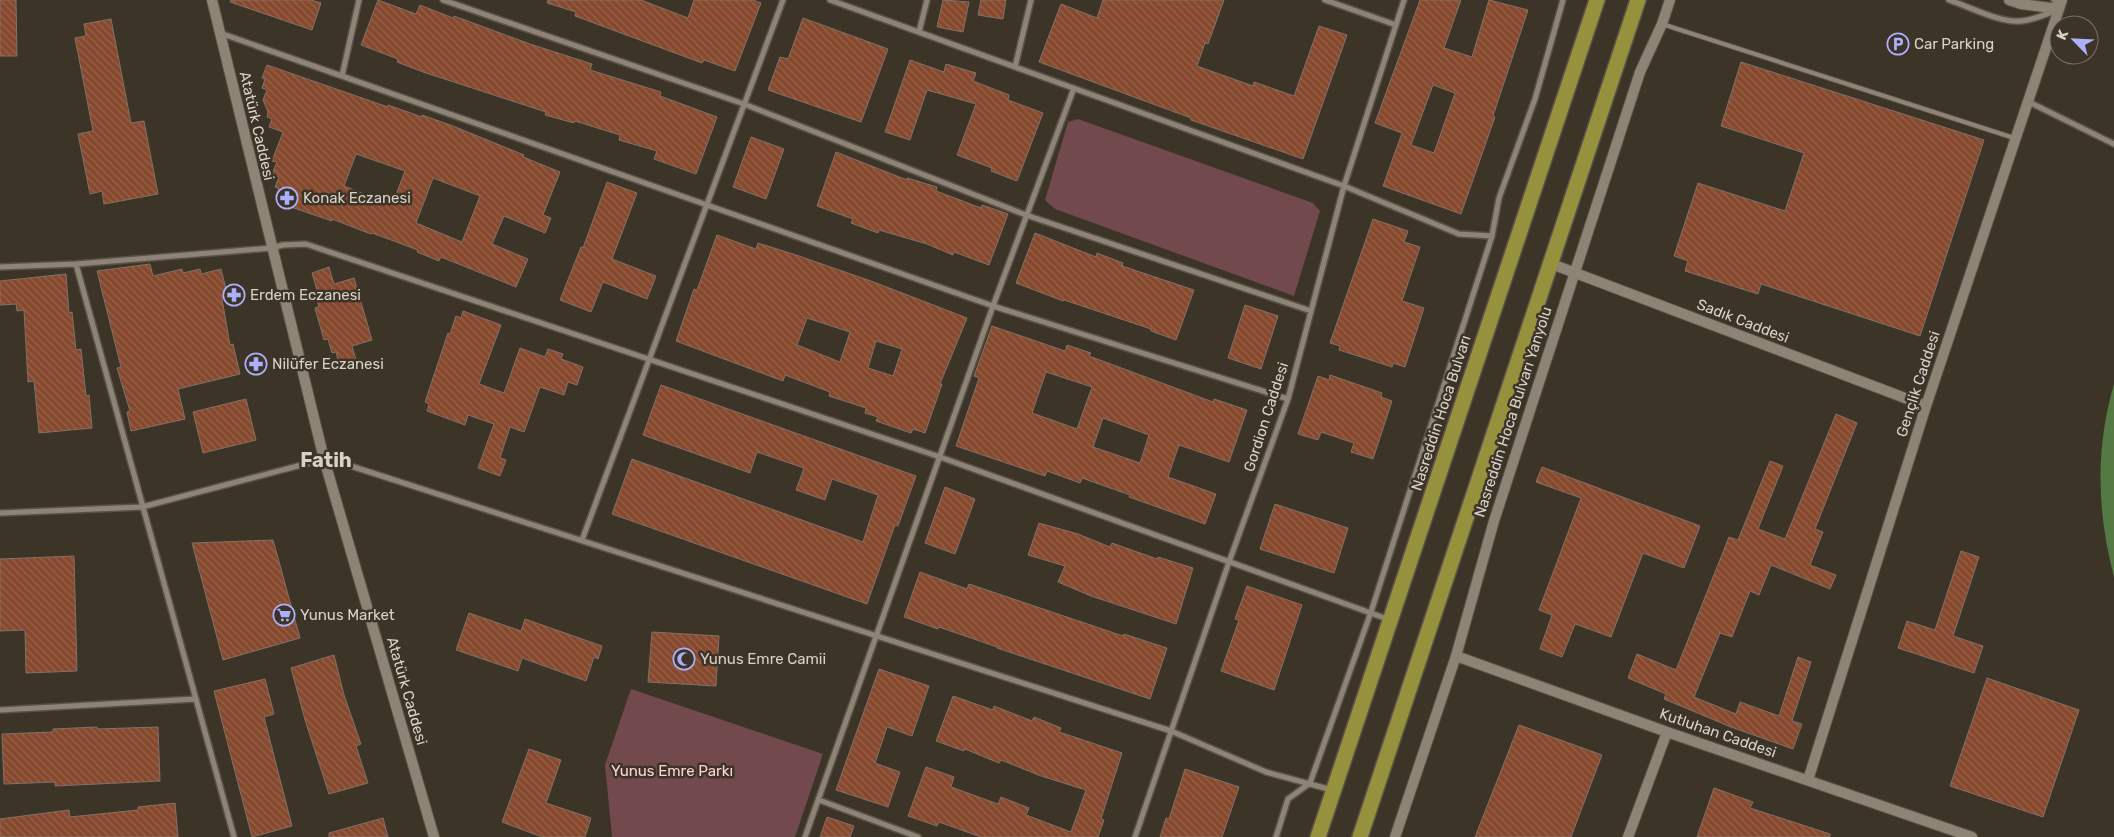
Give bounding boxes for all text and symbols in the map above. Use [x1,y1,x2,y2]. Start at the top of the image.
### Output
north arrow [2049,15,2099,65]
text: K [2053,27,2073,43]
parking icon: Car Parking [1886,32,1910,56]
place label: Car Parking [1914,35,1994,53]
street label: Atatürk Caddesi [236,70,278,182]
pharmacy icon: Konak Eczanesi [275,186,299,210]
place label: Konak Eczanesi [303,189,411,207]
pharmacy icon: Erdem Eczanesi [222,283,246,307]
place label: Erdem Eczanesi [250,286,361,304]
street label: Sadık Caddesi [1694,295,1792,347]
street label: Nasreddin Hoca Bulvarı Yanyolu [1470,304,1556,520]
street label: Gençlik Caddesi [1892,329,1944,439]
street label: Nasreddin Hoca Bulvarı [1407,333,1475,493]
pharmacy icon: Nilüfer Eczanesi [244,352,268,376]
place label: Nilüfer Eczanesi [272,355,384,373]
street label: Gordion Caddesi [1240,360,1292,474]
district label: Fatih [300,448,352,472]
supermarket icon: Yunus Market [272,603,296,627]
place label: Yunus Market [300,606,395,624]
street label: Atatürk Caddesi [383,635,431,747]
mosque icon: Yunus Emre Camii [672,647,696,671]
place label: Yunus Emre Camii [700,650,826,668]
street label: Kutluhan Caddesi [1657,705,1779,761]
park label: Yunus Emre Parkı [611,762,733,780]

